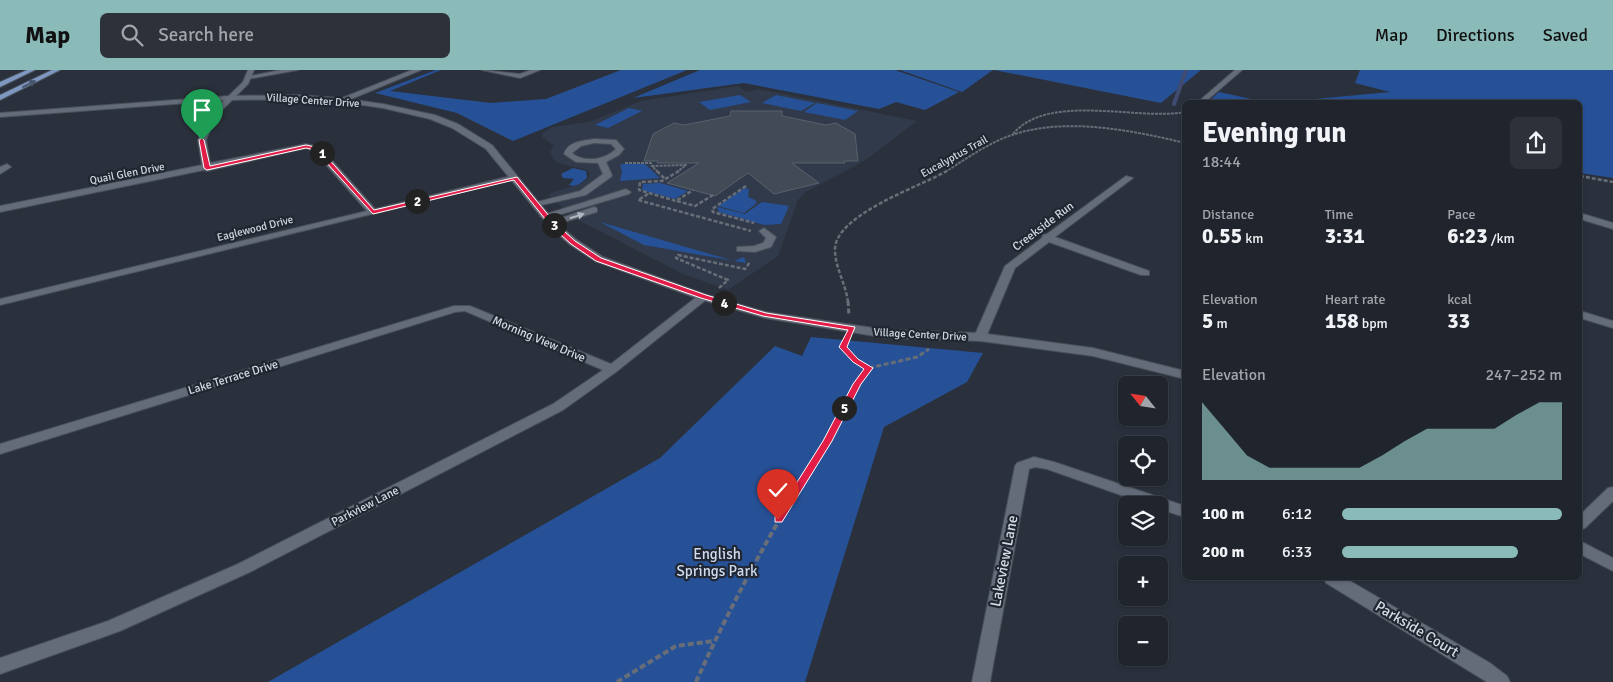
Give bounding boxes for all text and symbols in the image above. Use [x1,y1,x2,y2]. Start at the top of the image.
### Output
search box [100,13,450,58]
text: Map [25,20,70,50]
icon: search [118,21,146,49]
text: Search here [158,23,254,47]
text: Map [1375,24,1408,46]
text: Directions [1436,24,1515,46]
text: Saved [1543,24,1588,46]
one-way arrow [21,80,36,88]
pin [181,89,223,140]
street label: Village Center Drive [266,91,360,110]
icon: arrive [188,96,216,124]
text: Evening run [1202,116,1347,150]
button: share [1510,117,1562,169]
street label: Eucalyptus Trail [918,133,990,180]
pin: 1 [310,140,334,166]
text: 1 [319,145,326,162]
text: 18:44 [1202,152,1241,172]
street label: Quail Glen Drive [88,160,166,187]
pin: 2 [404,188,430,214]
text: 2 [414,193,421,210]
street label: Creekside Run [1010,198,1077,254]
text: Distance [1202,206,1254,223]
text: Time [1325,206,1354,223]
text: Pace [1447,206,1476,223]
one-way arrow [569,211,584,219]
pin: 3 [542,212,566,238]
street label: Eaglewood Drive [216,213,295,244]
text: 3 [551,217,558,234]
text: 0.55 [1202,223,1242,249]
text: 3:31 [1325,223,1365,249]
text: 6:23 [1447,223,1488,249]
text: km [1242,230,1263,247]
text: /km [1488,230,1515,247]
pin: 4 [712,290,736,316]
text: Elevation [1202,291,1258,308]
text: Heart rate [1325,291,1385,308]
text: kcal [1447,291,1472,308]
text: 4 [721,295,728,312]
text: 5 [1202,308,1213,334]
text: 158 [1325,308,1359,334]
text: 33 [1447,308,1470,334]
street label: Morning View Drive [490,313,588,366]
text: m [1213,315,1228,332]
text: bpm [1359,315,1388,332]
street label: Village Center Drive [873,326,967,343]
street label: Lake Terrace Drive [186,357,280,398]
text: Elevation [1202,365,1266,385]
text: 247–252 m [1485,365,1562,385]
north arrow [1118,376,1168,426]
map controls [1118,376,1168,666]
pin: 5 [832,396,856,420]
text: 5 [841,400,848,417]
button: locate [1118,436,1168,486]
pin [757,469,799,520]
icon: check [764,476,792,504]
street label: Parkview Lane [329,483,401,530]
button: layers [1118,496,1168,546]
text: 100 m [1202,504,1244,524]
text: 6:12 [1282,504,1312,524]
street label: Lakeview Lane [986,514,1022,608]
text: 200 m [1202,542,1244,562]
text: 6:33 [1282,542,1312,562]
park label: English Springs Park [677,545,758,580]
button: + [1118,556,1168,606]
street label: Parkside Court [1372,597,1462,661]
button: − [1118,616,1168,666]

